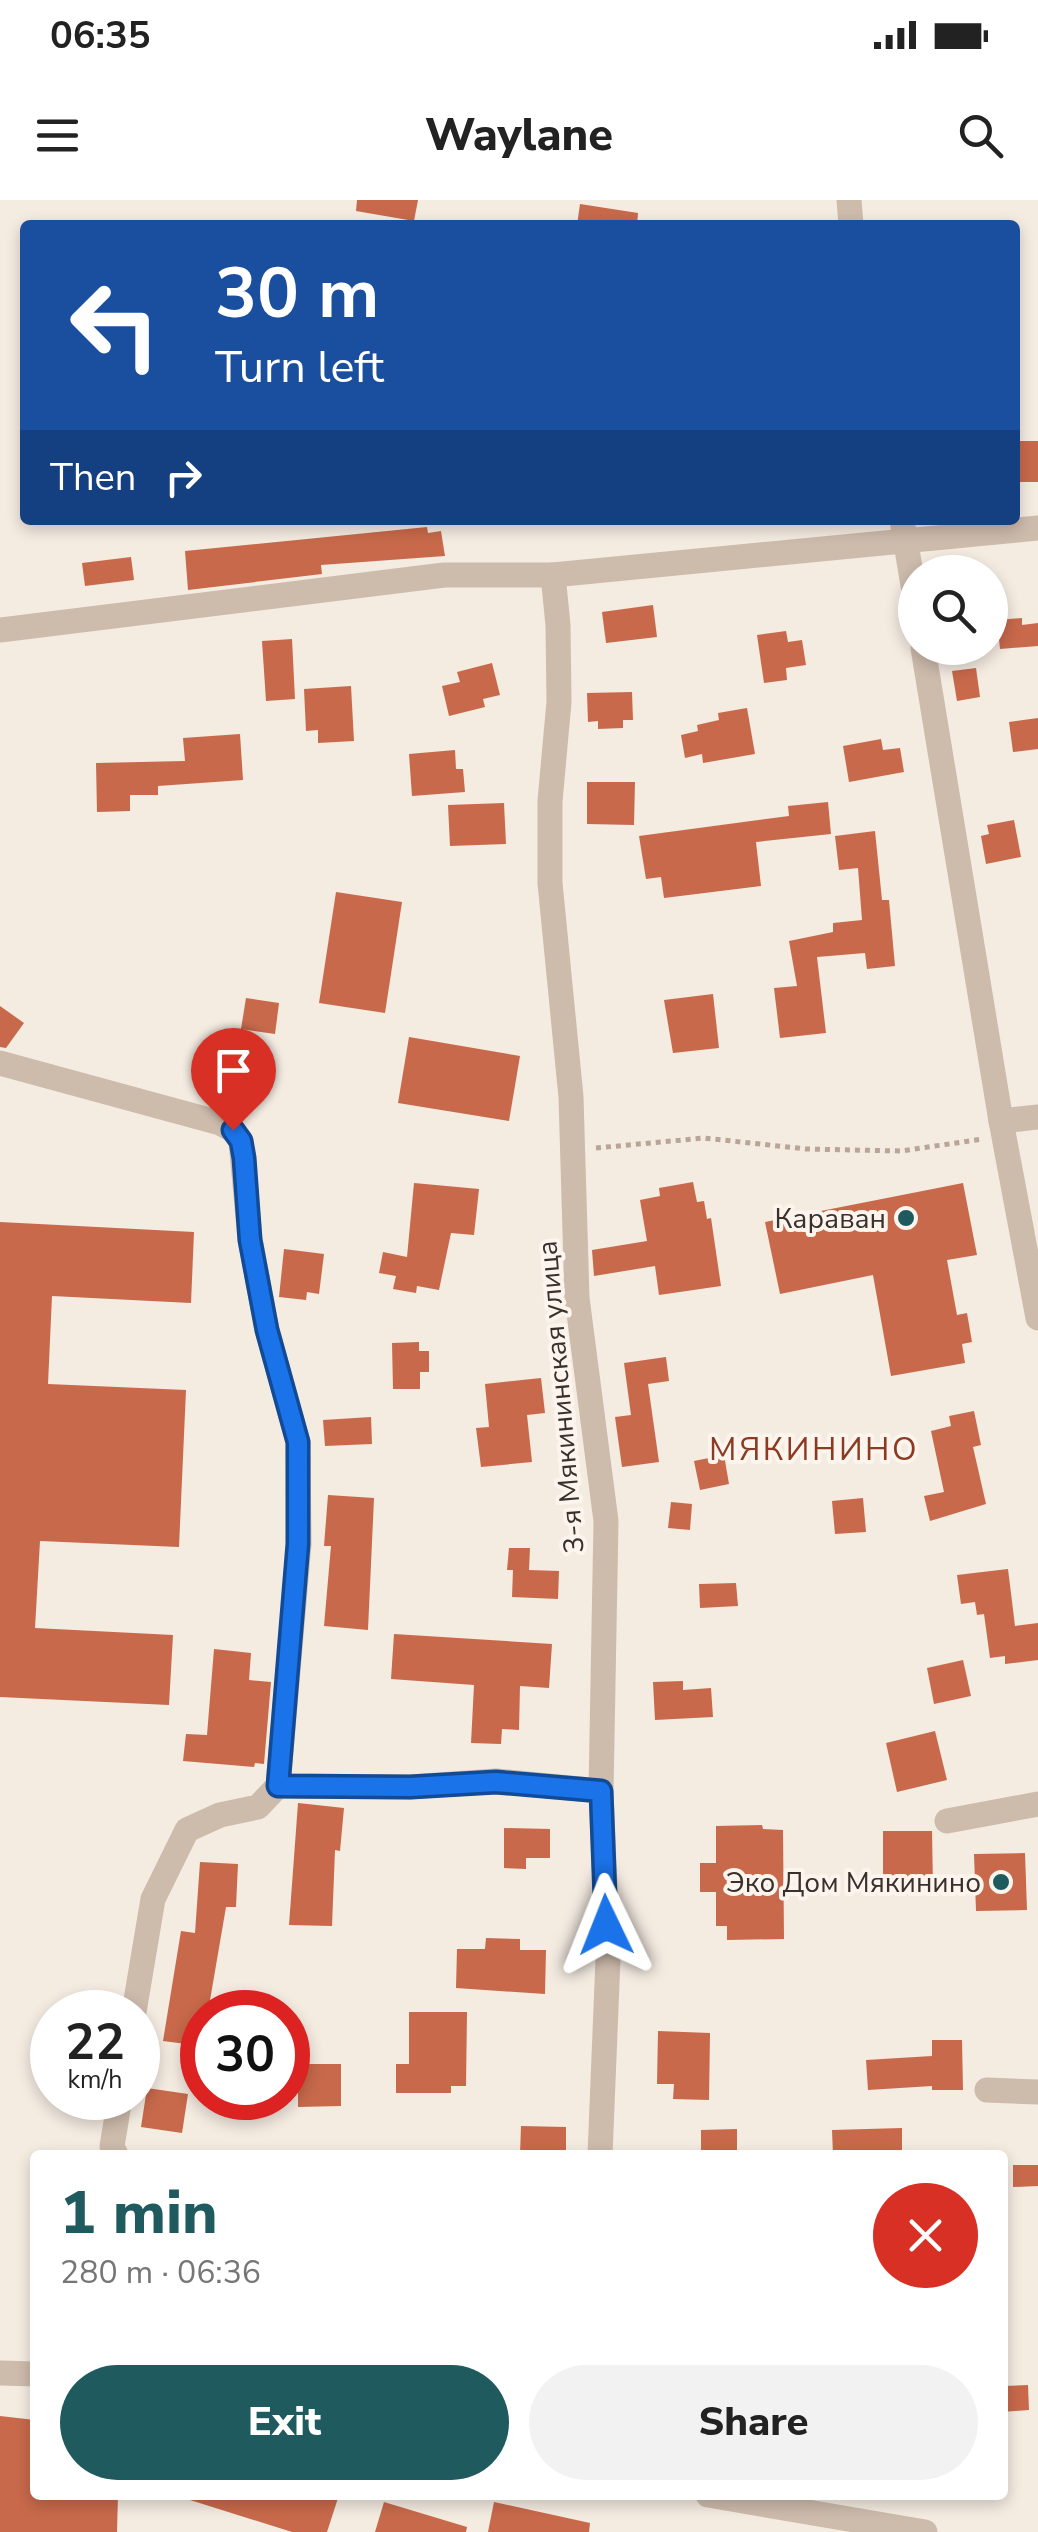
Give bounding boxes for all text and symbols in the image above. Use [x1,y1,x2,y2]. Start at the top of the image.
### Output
text: 06:35 [50,10,151,61]
text: Waylane [425,105,613,166]
icon: menu [30,108,85,163]
icon: search [953,108,1008,163]
text: 30 m [215,246,379,342]
icon: left [50,260,180,390]
text: Turn left [215,337,384,398]
icon: right [156,450,211,505]
text: Then [50,452,136,503]
map controls [898,555,1008,665]
button: search [898,555,1008,665]
pin [191,1028,276,1131]
icon: arrive [206,1043,261,1098]
place label: Караван [774,1200,886,1238]
marker: Караван [895,1207,917,1229]
street label: 3-я Мякининская улица [528,1239,594,1555]
district label: МЯКИНИНО [709,1428,919,1471]
place label: Эко Дом Мякинино [726,1864,981,1902]
marker: Эко Дом Мякинино [990,1871,1012,1893]
position arrow [554,1873,658,1977]
speed limit sign: 30 [180,1990,310,2120]
text: 22 [65,2008,125,2077]
text: km/h [67,2063,123,2097]
text: 1 min [60,2172,218,2254]
button: close [873,2183,978,2288]
text: 280 m · 06:36 [60,2251,261,2294]
button: Exit [60,2365,509,2480]
button: Share [529,2365,978,2480]

